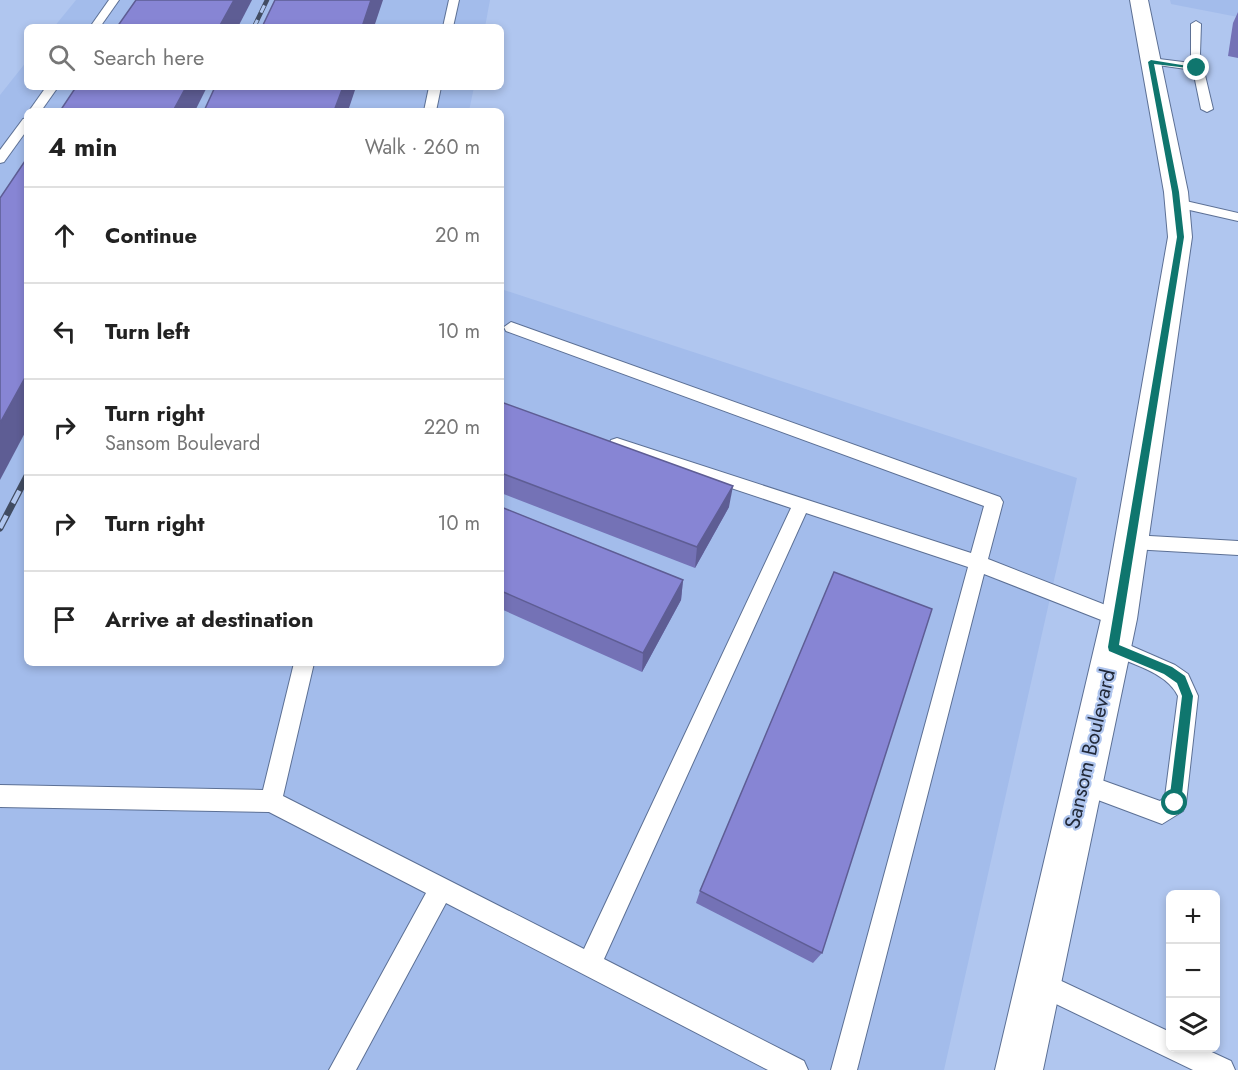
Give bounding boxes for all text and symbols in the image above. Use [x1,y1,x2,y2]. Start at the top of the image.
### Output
search box [24,24,504,90]
icon: search [45,41,78,74]
text: Search here [93,41,204,73]
route end [1183,54,1209,80]
text: 4 min [48,128,117,166]
text: Walk · 260 m [365,133,480,162]
icon: ahead [48,219,81,252]
text: Continue [105,219,197,251]
text: 20 m [435,221,480,250]
icon: left [48,315,81,348]
text: Turn left [105,315,190,347]
text: 10 m [437,317,480,346]
text: Turn right [105,397,205,429]
icon: right [48,411,81,444]
text: 220 m [424,413,480,442]
text: Sansom Boulevard [105,429,261,458]
icon: right [48,507,81,540]
text: Turn right [105,507,205,539]
text: 10 m [437,509,480,538]
icon: arrive [48,603,81,636]
text: Arrive at destination [105,603,314,635]
street label: Sansom Boulevard [1057,666,1123,832]
route start [1161,789,1187,815]
map controls [1166,890,1220,1052]
button: + [1166,890,1220,944]
button: − [1166,944,1220,998]
button: layers [1166,998,1220,1052]

